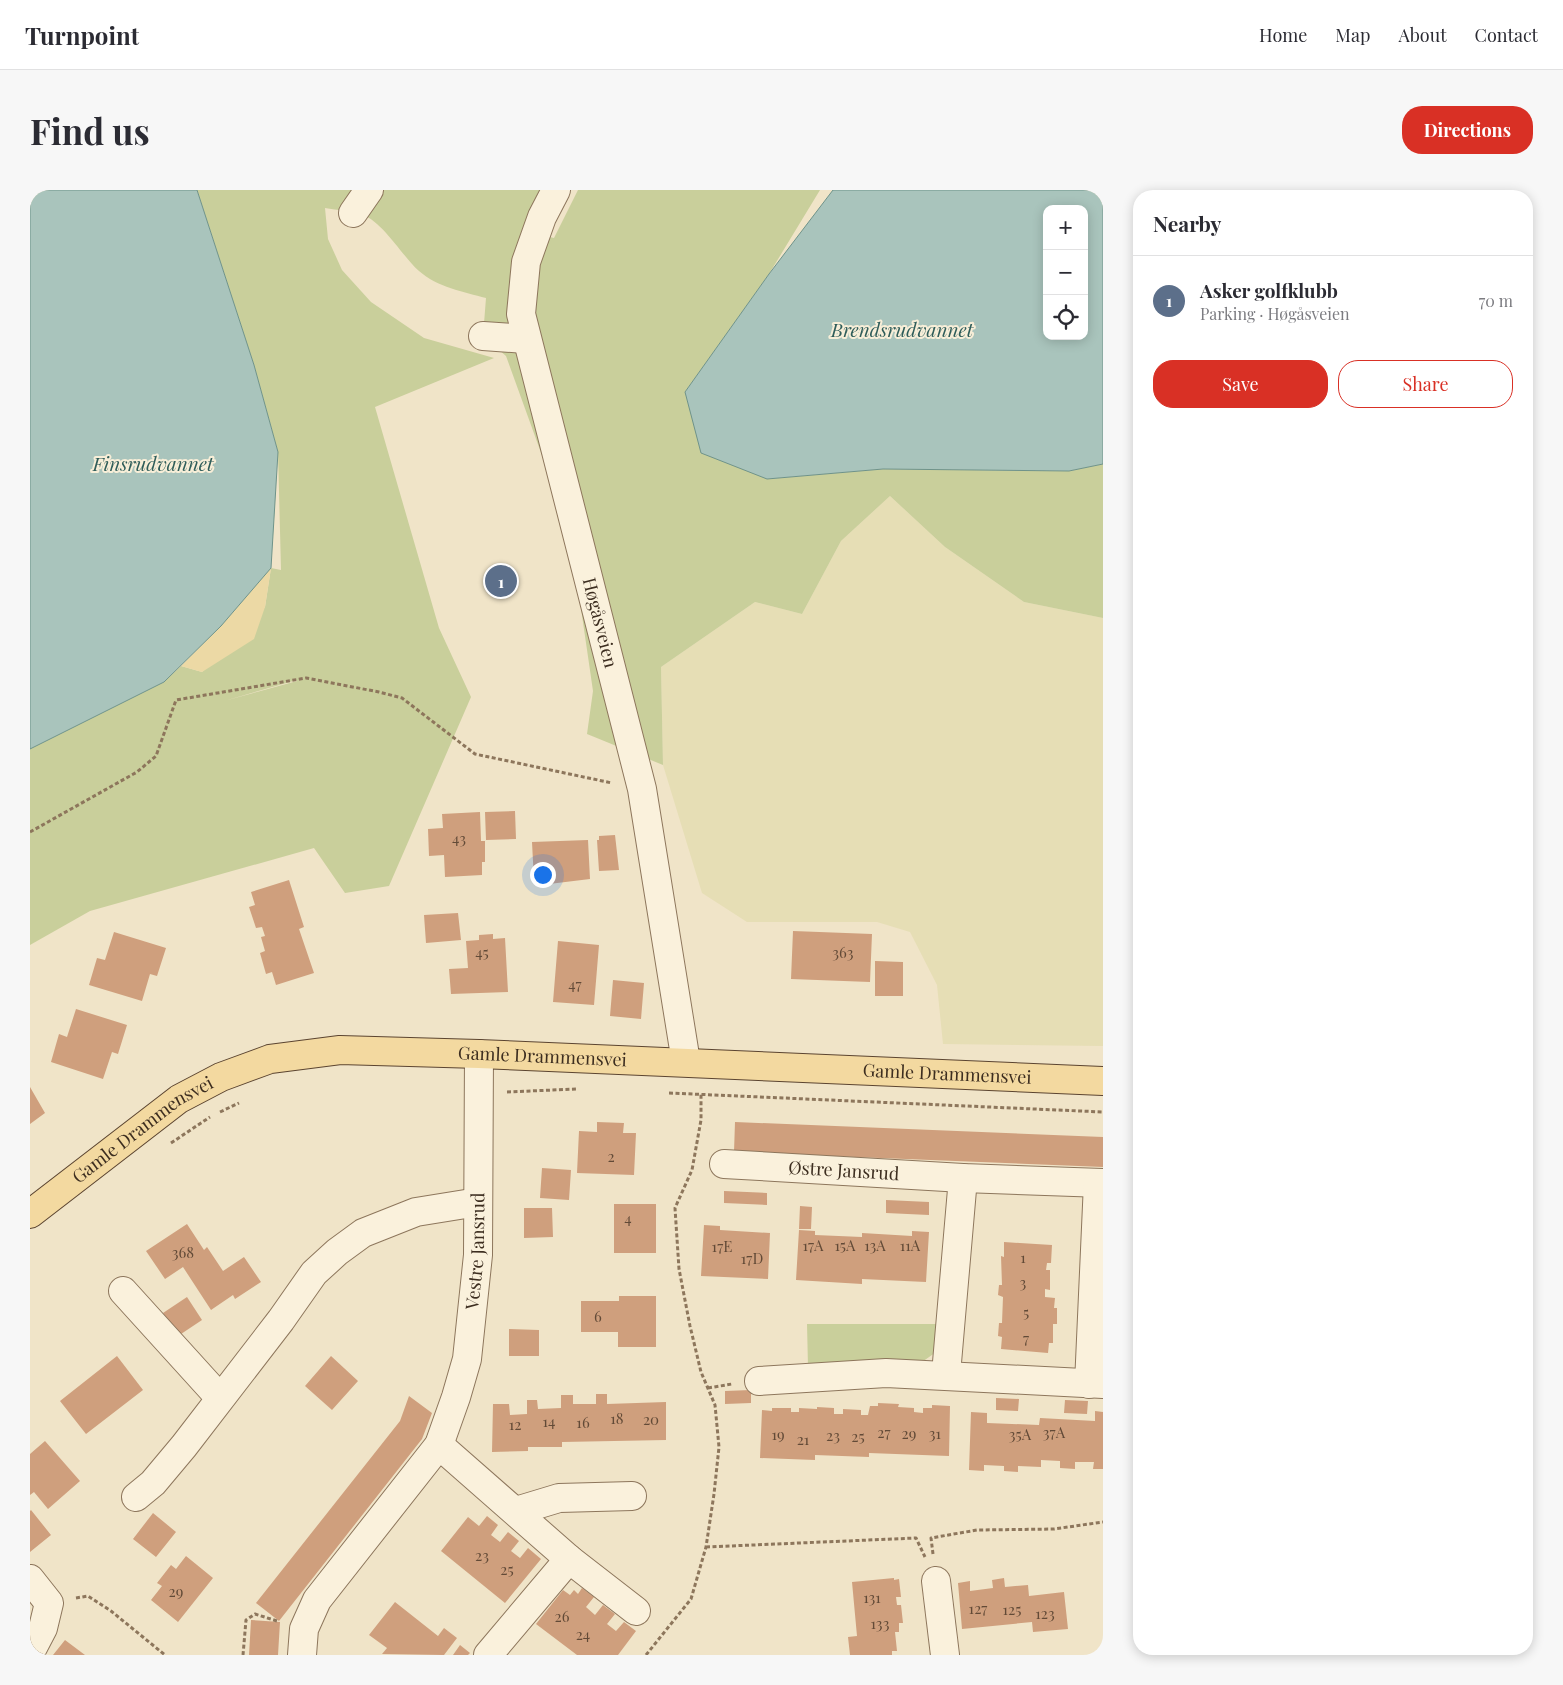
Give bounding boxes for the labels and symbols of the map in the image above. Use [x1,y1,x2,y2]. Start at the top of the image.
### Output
water label: Brendsrudvannet [830,316,975,342]
water label: Finsrudvannet [92,450,215,476]
pin: 1 [485,562,517,600]
street label: Høgåsveien [578,575,624,670]
house number: 43 [452,828,466,848]
your location [530,862,556,888]
house number: 45 [475,942,489,962]
house number: 363 [832,942,854,962]
house number: 47 [568,974,582,994]
street label: Gamle Drammensvei [458,1040,627,1071]
street label: Gamle Drammensvei [862,1058,1032,1089]
street label: Gamle Drammensvei [67,1070,217,1188]
house number: 2 [607,1146,615,1166]
street label: Østre Jansrud [788,1155,901,1185]
street label: Vestre Jansrud [459,1192,489,1312]
house number: 4 [624,1208,632,1228]
house number: 17A [802,1235,824,1255]
house number: 15A [834,1235,856,1255]
house number: 13A [864,1235,886,1255]
house number: 11A [900,1235,921,1255]
house number: 17E [712,1236,732,1256]
house number: 368 [172,1242,194,1262]
house number: 1 [1020,1247,1026,1267]
house number: 17D [741,1248,763,1268]
house number: 3 [1020,1272,1027,1292]
house number: 5 [1023,1302,1029,1322]
house number: 6 [594,1306,602,1326]
house number: 7 [1023,1328,1029,1348]
house number: 18 [610,1408,624,1428]
house number: 20 [643,1409,659,1429]
house number: 14 [543,1411,555,1431]
house number: 16 [576,1412,590,1432]
house number: 12 [509,1414,521,1434]
house number: 27 [877,1422,891,1442]
house number: 37A [1043,1422,1066,1442]
house number: 29 [902,1423,916,1443]
house number: 31 [929,1423,942,1443]
house number: 19 [771,1424,785,1444]
house number: 35A [1009,1424,1032,1444]
house number: 23 [826,1425,840,1445]
house number: 25 [851,1426,865,1446]
house number: 21 [797,1429,810,1449]
house number: 23 [475,1545,489,1565]
house number: 25 [500,1559,514,1579]
house number: 29 [169,1581,183,1601]
house number: 131 [863,1587,881,1607]
house number: 127 [969,1598,987,1618]
house number: 125 [1003,1599,1021,1619]
house number: 123 [1035,1603,1055,1623]
house number: 26 [555,1606,570,1626]
house number: 133 [871,1613,890,1633]
house number: 24 [576,1624,590,1644]

